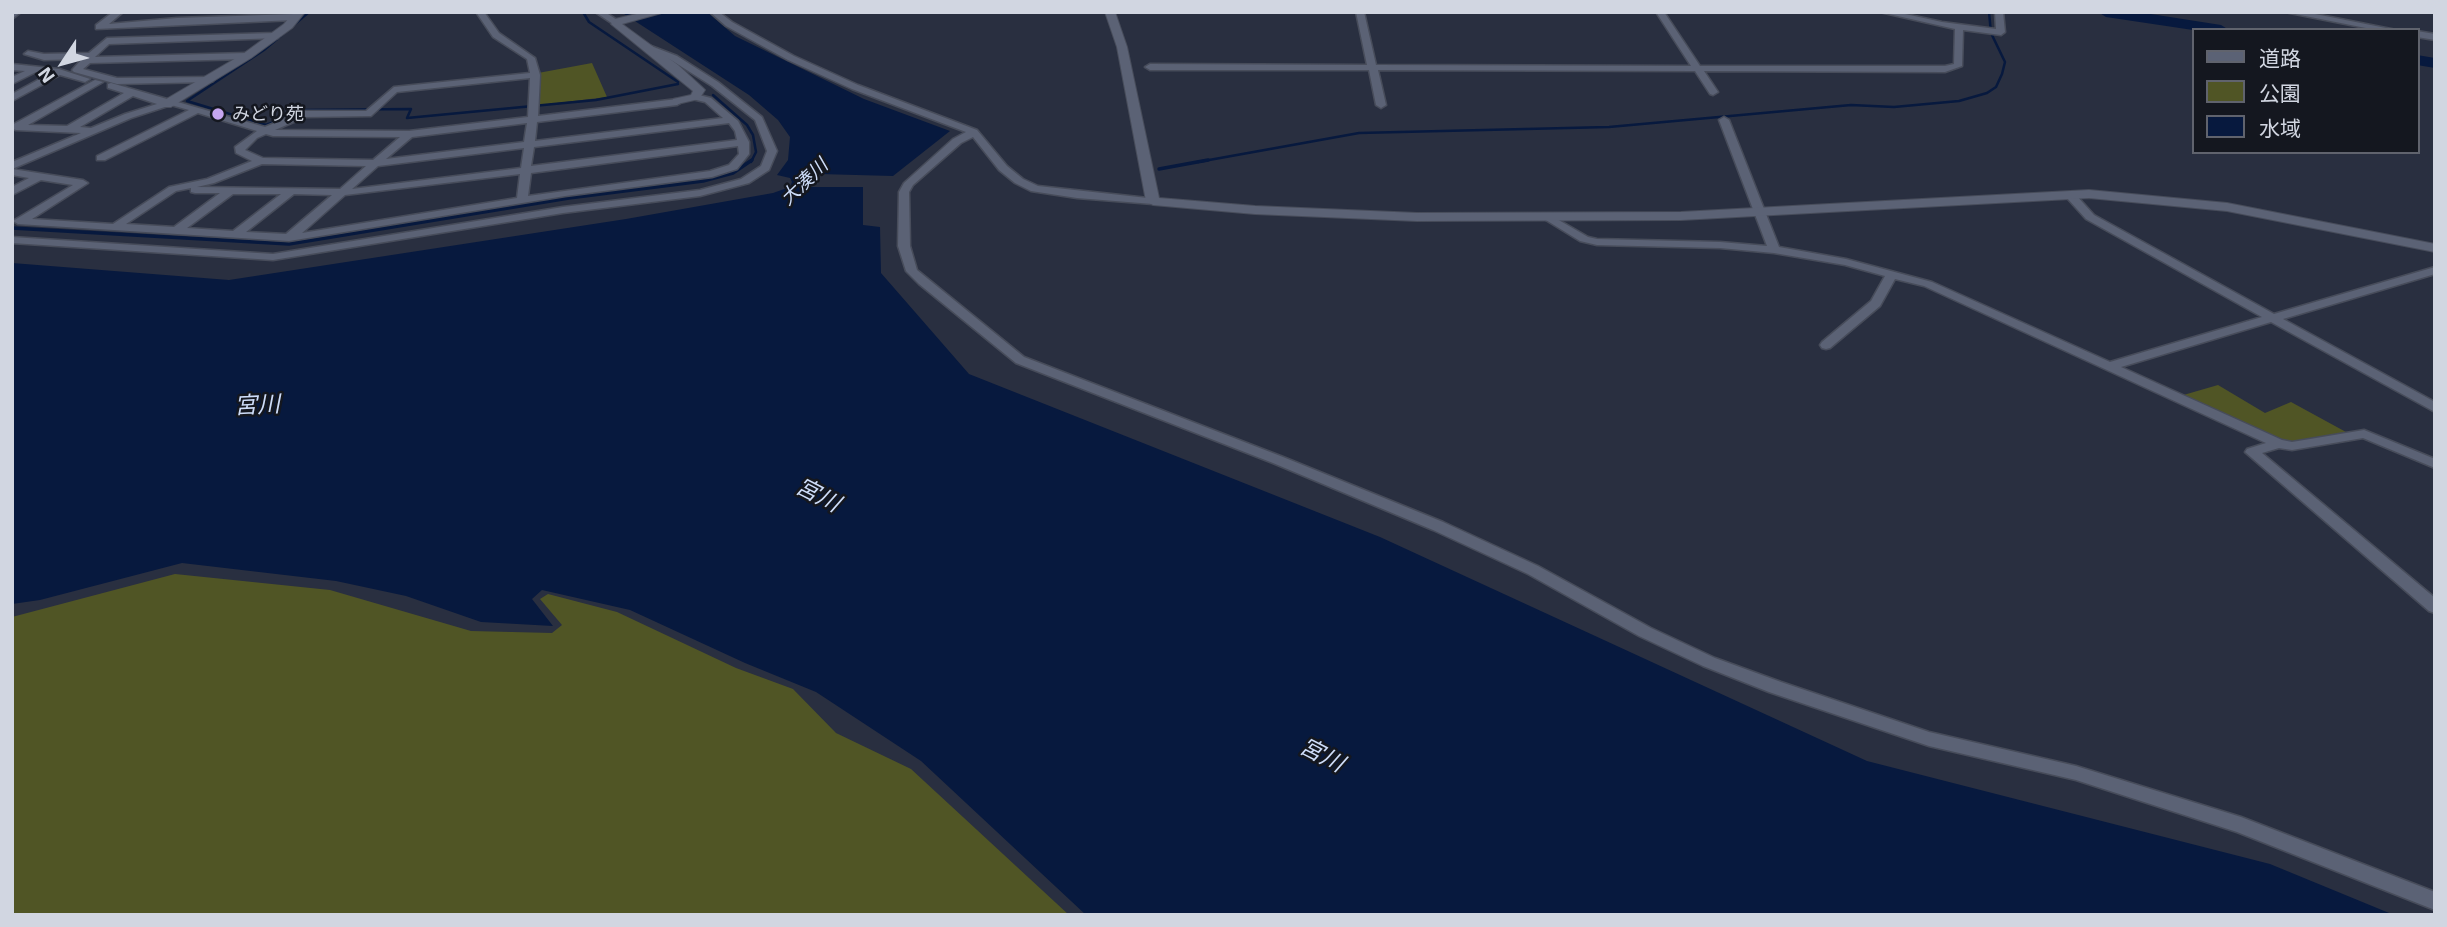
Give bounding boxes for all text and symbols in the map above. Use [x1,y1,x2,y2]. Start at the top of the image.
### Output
north arrow [28,28,98,98]
legend [2192,28,2419,154]
text: 道路 [2259,45,2301,70]
text: N [32,63,59,88]
text: 公園 [2259,80,2301,105]
place label: みどり苑 [232,103,304,125]
marker: みどり苑 [210,106,226,122]
text: 水域 [2259,115,2301,140]
water label: 大湊川 [776,154,832,210]
water label: 宮川 [233,390,281,420]
water label: 宮川 [791,472,845,518]
water label: 宮川 [1295,732,1349,778]

